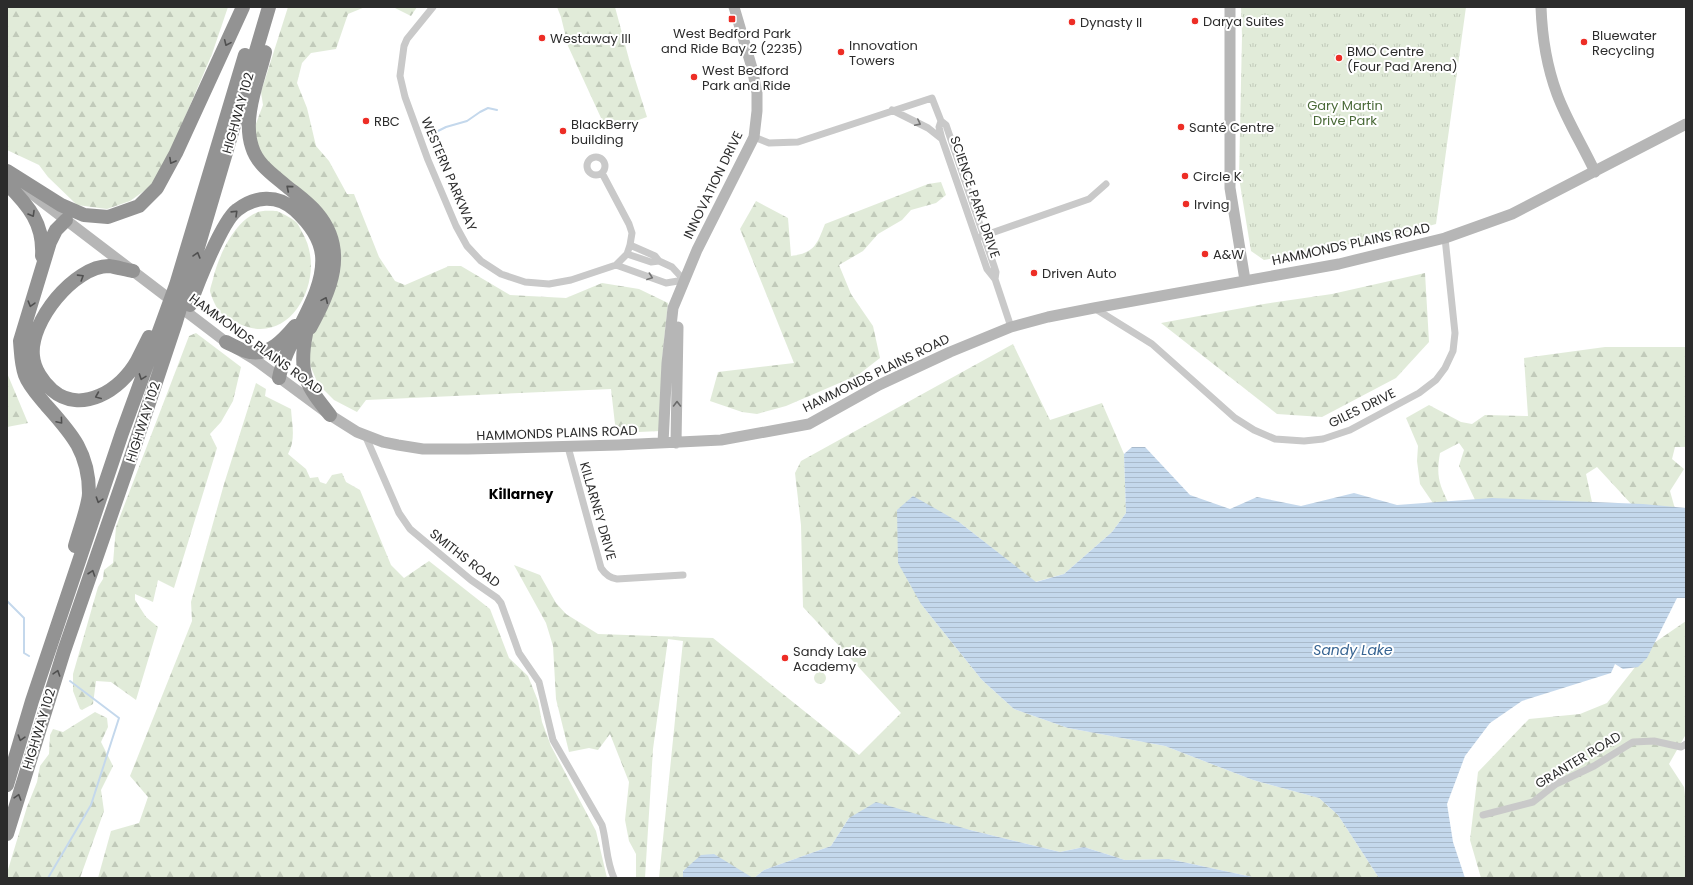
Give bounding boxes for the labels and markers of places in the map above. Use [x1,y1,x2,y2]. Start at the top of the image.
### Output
place label: Darya Suites [1203,12,1284,31]
place label: Dynasty II [1080,13,1142,32]
marker: West Bedford Park and Ride Bay 2 (2235) [727,14,737,24]
marker: Darya Suites [1190,16,1200,26]
marker: Dynasty II [1067,17,1077,27]
place label: West Bedford Park and Ride Bay 2 (2235) [661,24,803,58]
place label: Bluewater Recycling [1592,26,1657,60]
place label: Westaway III [550,29,631,48]
marker: Westaway III [537,33,547,43]
place label: Innovation Towers [849,36,918,70]
marker: Bluewater Recycling [1579,37,1589,47]
place label: BMO Centre (Four Pad Arena) [1347,42,1458,76]
marker: Innovation Towers [836,47,846,57]
marker: BMO Centre (Four Pad Arena) [1334,53,1344,63]
place label: West Bedford Park and Ride [702,61,791,95]
marker: West Bedford Park and Ride [689,72,699,82]
place label: RBC [374,112,400,131]
place label: BlackBerry building [571,115,639,149]
marker: RBC [361,116,371,126]
place label: Santé Centre [1189,118,1274,137]
marker: Santé Centre [1176,122,1186,132]
marker: BlackBerry building [558,126,568,136]
place label: Circle K [1193,167,1242,186]
marker: Circle K [1180,171,1190,181]
place label: Irving [1194,195,1230,214]
marker: Irving [1181,199,1191,209]
place label: A&W [1213,245,1244,264]
marker: A&W [1200,249,1210,259]
place label: Driven Auto [1042,264,1117,283]
marker: Driven Auto [1029,268,1039,278]
place label: Sandy Lake Academy [793,642,866,676]
marker: Sandy Lake Academy [780,653,790,663]

